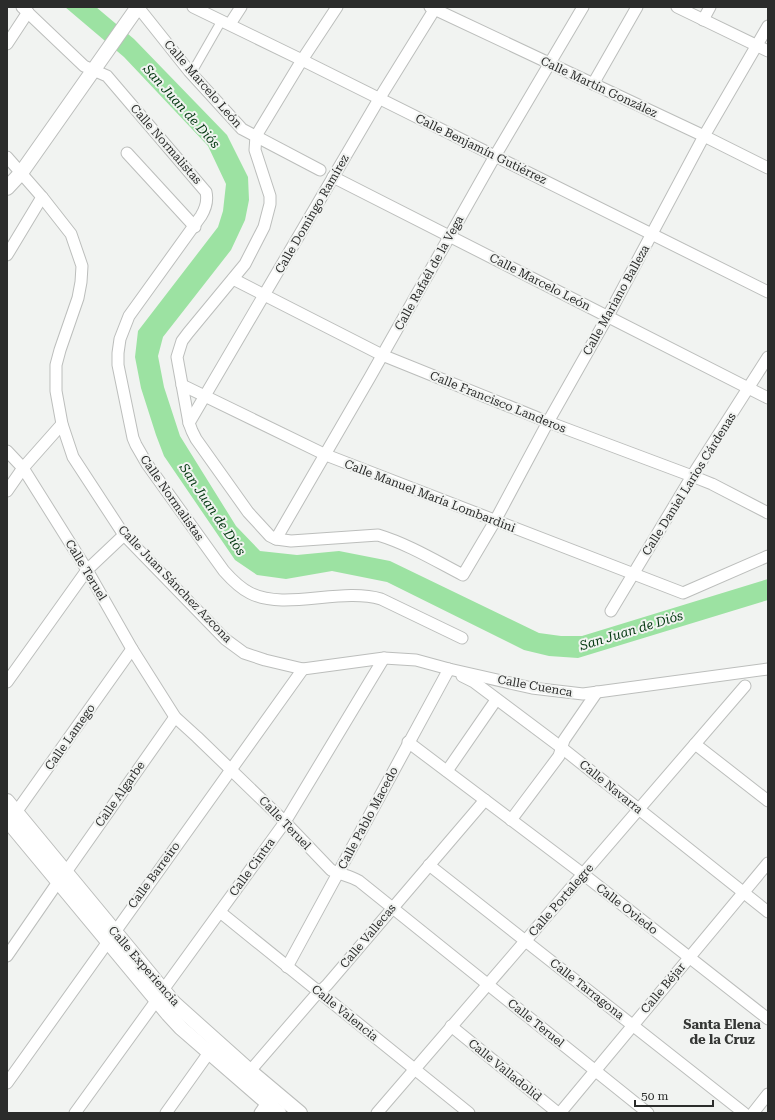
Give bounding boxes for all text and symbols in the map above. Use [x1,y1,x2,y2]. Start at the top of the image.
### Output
street label: Calle Marcelo León [161,37,245,131]
street label: Calle Martín González [539,54,660,120]
water label: San Juan de Diós [140,61,223,151]
street label: Calle Normalistas [127,101,205,187]
street label: Calle Benjamín Gutiérrez [413,111,549,187]
street label: Calle Domingo Ramírez [272,152,352,276]
street label: Calle Rafaél de la Vega [392,213,467,333]
street label: Calle Mariano Balleza [580,242,652,358]
street label: Calle Marcelo León [487,250,593,314]
street label: Calle Francisco Landeros [428,368,568,436]
street label: Calle Daniel Larios Cárdenas [639,410,739,558]
street label: Calle Normalistas [137,452,207,544]
street label: Calle Manuel María Lombardini [343,457,518,535]
water label: San Juan de Diós [176,460,249,558]
street label: Calle Juan Sánchez Azcona [115,523,235,646]
street label: Calle Teruel [62,537,110,603]
water label: San Juan de Diós [577,608,685,654]
street label: Calle Cuenca [496,673,574,700]
street label: Calle Lamego [42,701,98,773]
street label: Calle Navarra [577,757,646,817]
street label: Calle Algarbe [92,758,148,829]
street label: Calle Pablo Macedo [335,764,401,872]
street label: Calle Teruel [256,793,314,853]
street label: Calle Cintra [226,835,278,899]
street label: Calle Barreiro [125,839,183,911]
street label: Calle Portalegre [526,861,597,939]
street label: Calle Oviedo [593,881,661,937]
street label: Calle Vallecas [337,901,399,971]
street label: Calle Experiencia [105,923,183,1009]
street label: Calle Tarragona [547,956,627,1023]
street label: Calle Béjar [638,960,688,1016]
street label: Calle Valencia [309,982,381,1044]
street label: Calle Teruel [505,996,567,1050]
district label: Santa Elena de la Cruz [683,1017,761,1047]
street label: Calle Valladolid [465,1036,545,1104]
scale bar [635,1082,713,1108]
text: 50 m [641,1089,668,1103]

